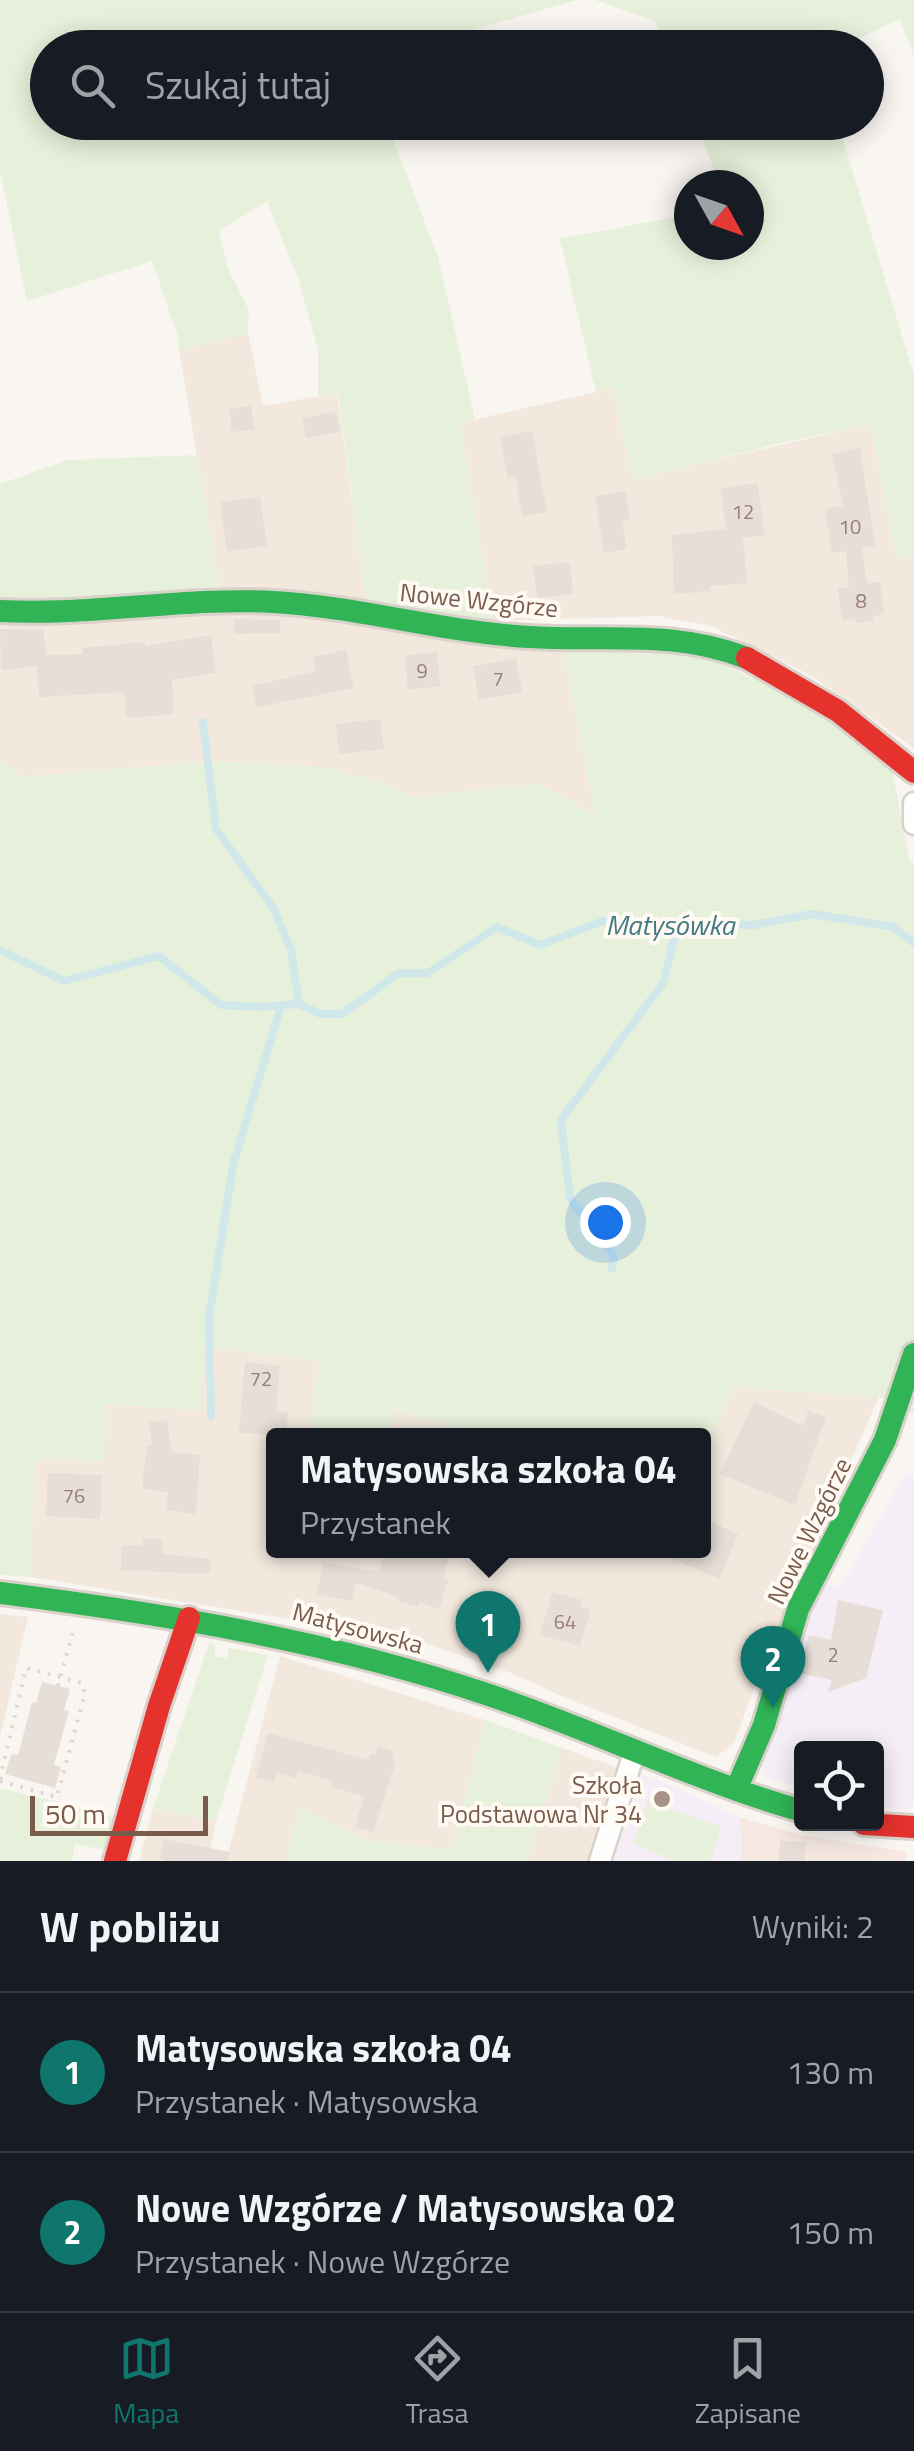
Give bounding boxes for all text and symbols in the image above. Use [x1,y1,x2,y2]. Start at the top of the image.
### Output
search box [30,30,884,140]
text: Szukaj tutaj [145,56,331,114]
icon: search [65,58,120,113]
north arrow [674,170,764,260]
house number: 12 [732,496,754,527]
house number: 10 [839,511,861,542]
street label: Nowe Wzgórze [398,573,560,627]
house number: 8 [855,585,867,616]
house number: 9 [416,655,428,686]
house number: 7 [492,663,504,694]
water label: Matysówka [605,903,737,946]
your location [580,1197,631,1248]
house number: 72 [250,1363,272,1394]
popup [266,1428,711,1558]
text: Matysowska szkoła 04 [300,1440,677,1498]
street label: Nowe Wzgórze [757,1451,861,1611]
house number: 76 [63,1480,85,1511]
text: Przystanek [300,1498,451,1546]
pin: 1 [456,1590,520,1673]
street label: Matysowska [288,1592,428,1664]
house number: 64 [554,1606,576,1637]
pin: 2 [740,1626,806,1708]
house number: 2 [827,1639,839,1670]
map controls [794,1741,884,1831]
button: locate [794,1741,884,1831]
place label: Szkoła Podstawowa Nr 34 [440,1766,642,1833]
marker: Szkoła Podstawowa Nr 34 [651,1788,673,1810]
scale bar [30,1791,208,1836]
text: 50 m [45,1792,106,1835]
text: W pobliżu [40,1894,221,1958]
text: Wyniki: 2 [752,1902,874,1950]
text: Matysowska szkoła 04 [135,2019,512,2077]
text: 1 [64,2048,81,2096]
text: 130 m [786,2048,874,2096]
text: Przystanek · Matysowska [135,2077,478,2125]
text: Nowe Wzgórze / Matysowska 02 [135,2179,676,2237]
text: 2 [64,2208,81,2256]
text: 150 m [786,2208,874,2256]
text: Przystanek · Nowe Wzgórze [135,2237,510,2285]
tab: Mapa [113,2331,179,2434]
tab: Trasa [406,2331,469,2434]
tab: Zapisane [695,2331,801,2434]

